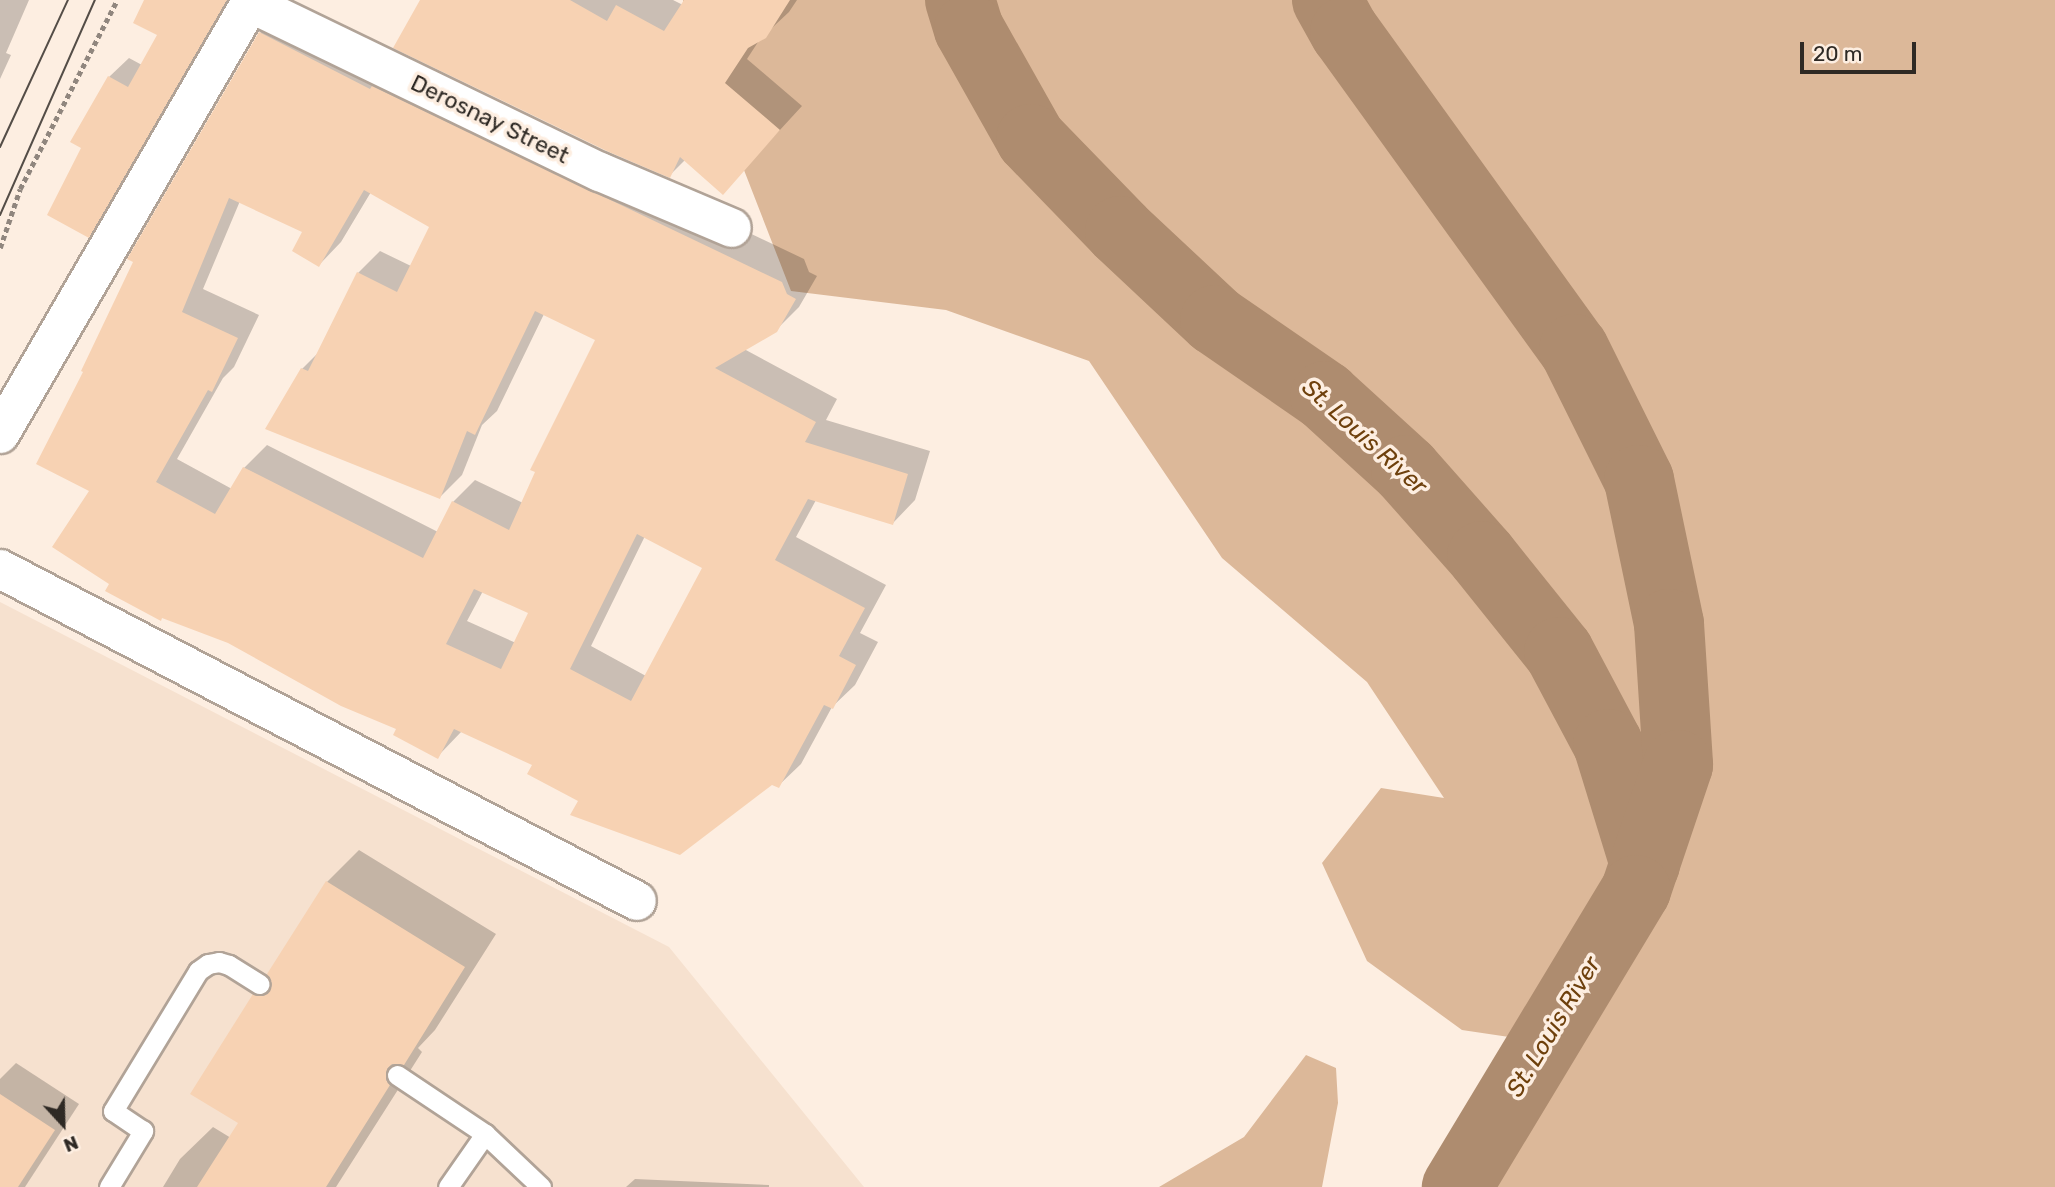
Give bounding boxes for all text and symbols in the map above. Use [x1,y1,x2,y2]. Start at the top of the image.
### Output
scale bar [1803,28,1918,72]
text: 20 m [1813,41,1862,66]
street label: Derosnay Street [406,69,574,169]
water label: St. Louis River [1296,373,1432,501]
water label: St. Louis River [1501,952,1607,1102]
north arrow [28,1089,98,1159]
text: N [60,1131,82,1157]

